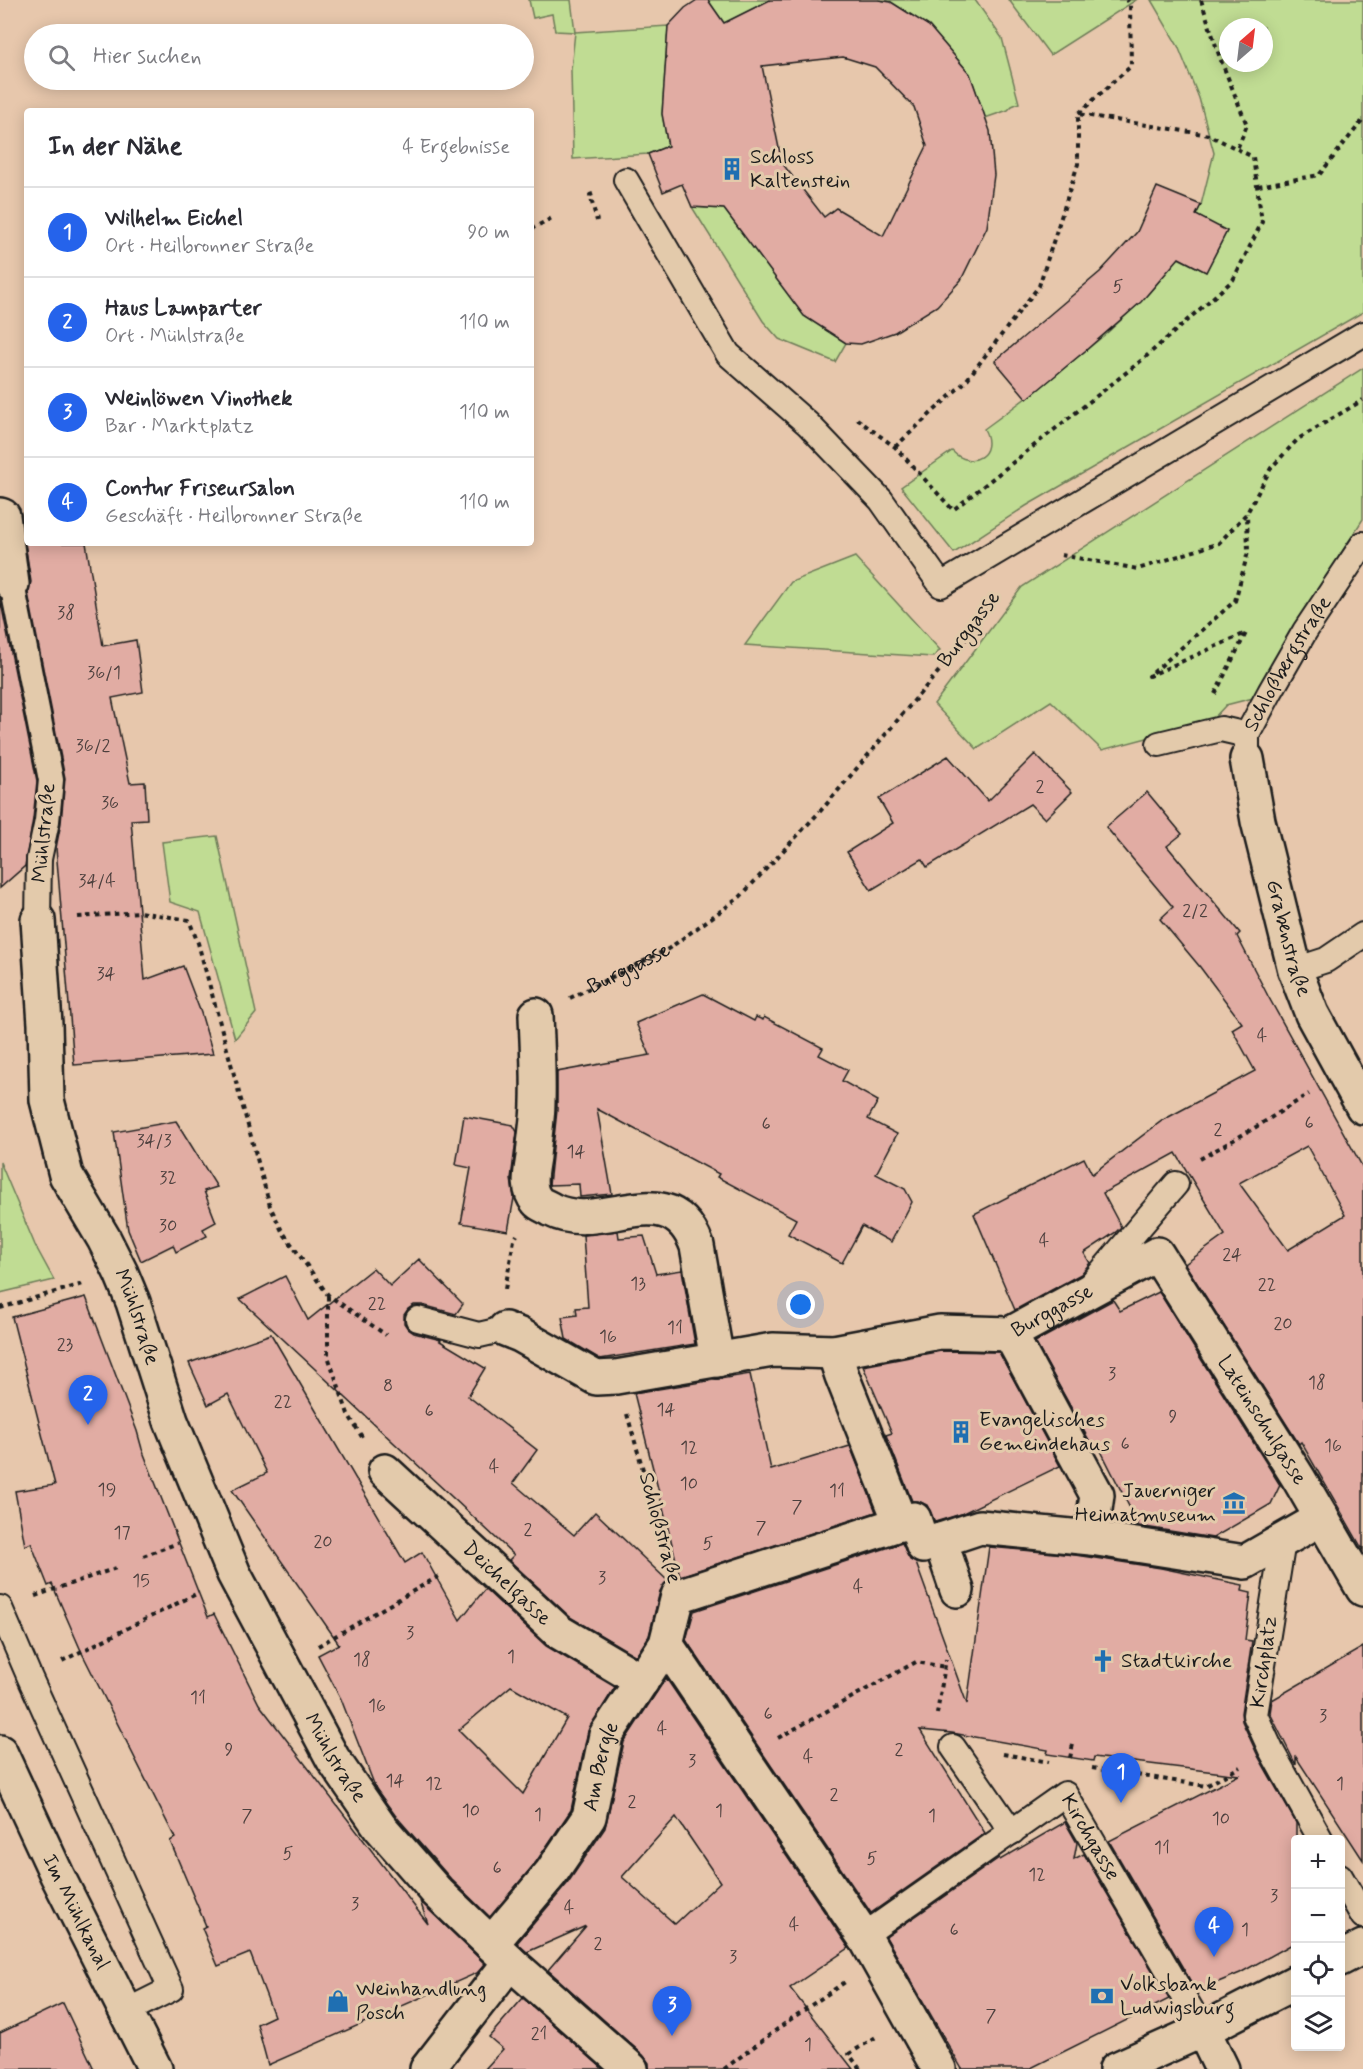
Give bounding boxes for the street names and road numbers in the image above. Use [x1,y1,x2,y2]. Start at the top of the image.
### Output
street label: Burggasse [931,585,1008,674]
street label: Schloßbergstraße [1237,590,1339,737]
street label: Mühlstraße [26,782,62,884]
street label: Grabenstraße [1259,877,1318,1001]
street label: Burggasse [583,936,675,1001]
street label: Mühlstraße [107,1265,166,1369]
street label: Burggasse [1006,1277,1098,1345]
street label: Lateinschulgasse [1211,1350,1314,1491]
street label: Schloßstraße [632,1469,688,1587]
street label: Deichelgasse [456,1535,558,1632]
street label: Kirchplatz [1244,1614,1284,1710]
street label: Mühlstraße [297,1709,373,1808]
street label: Am Bergle [577,1715,626,1814]
street label: Kirchgasse [1054,1789,1127,1886]
street label: Im Mühlkanal [35,1850,117,1974]

